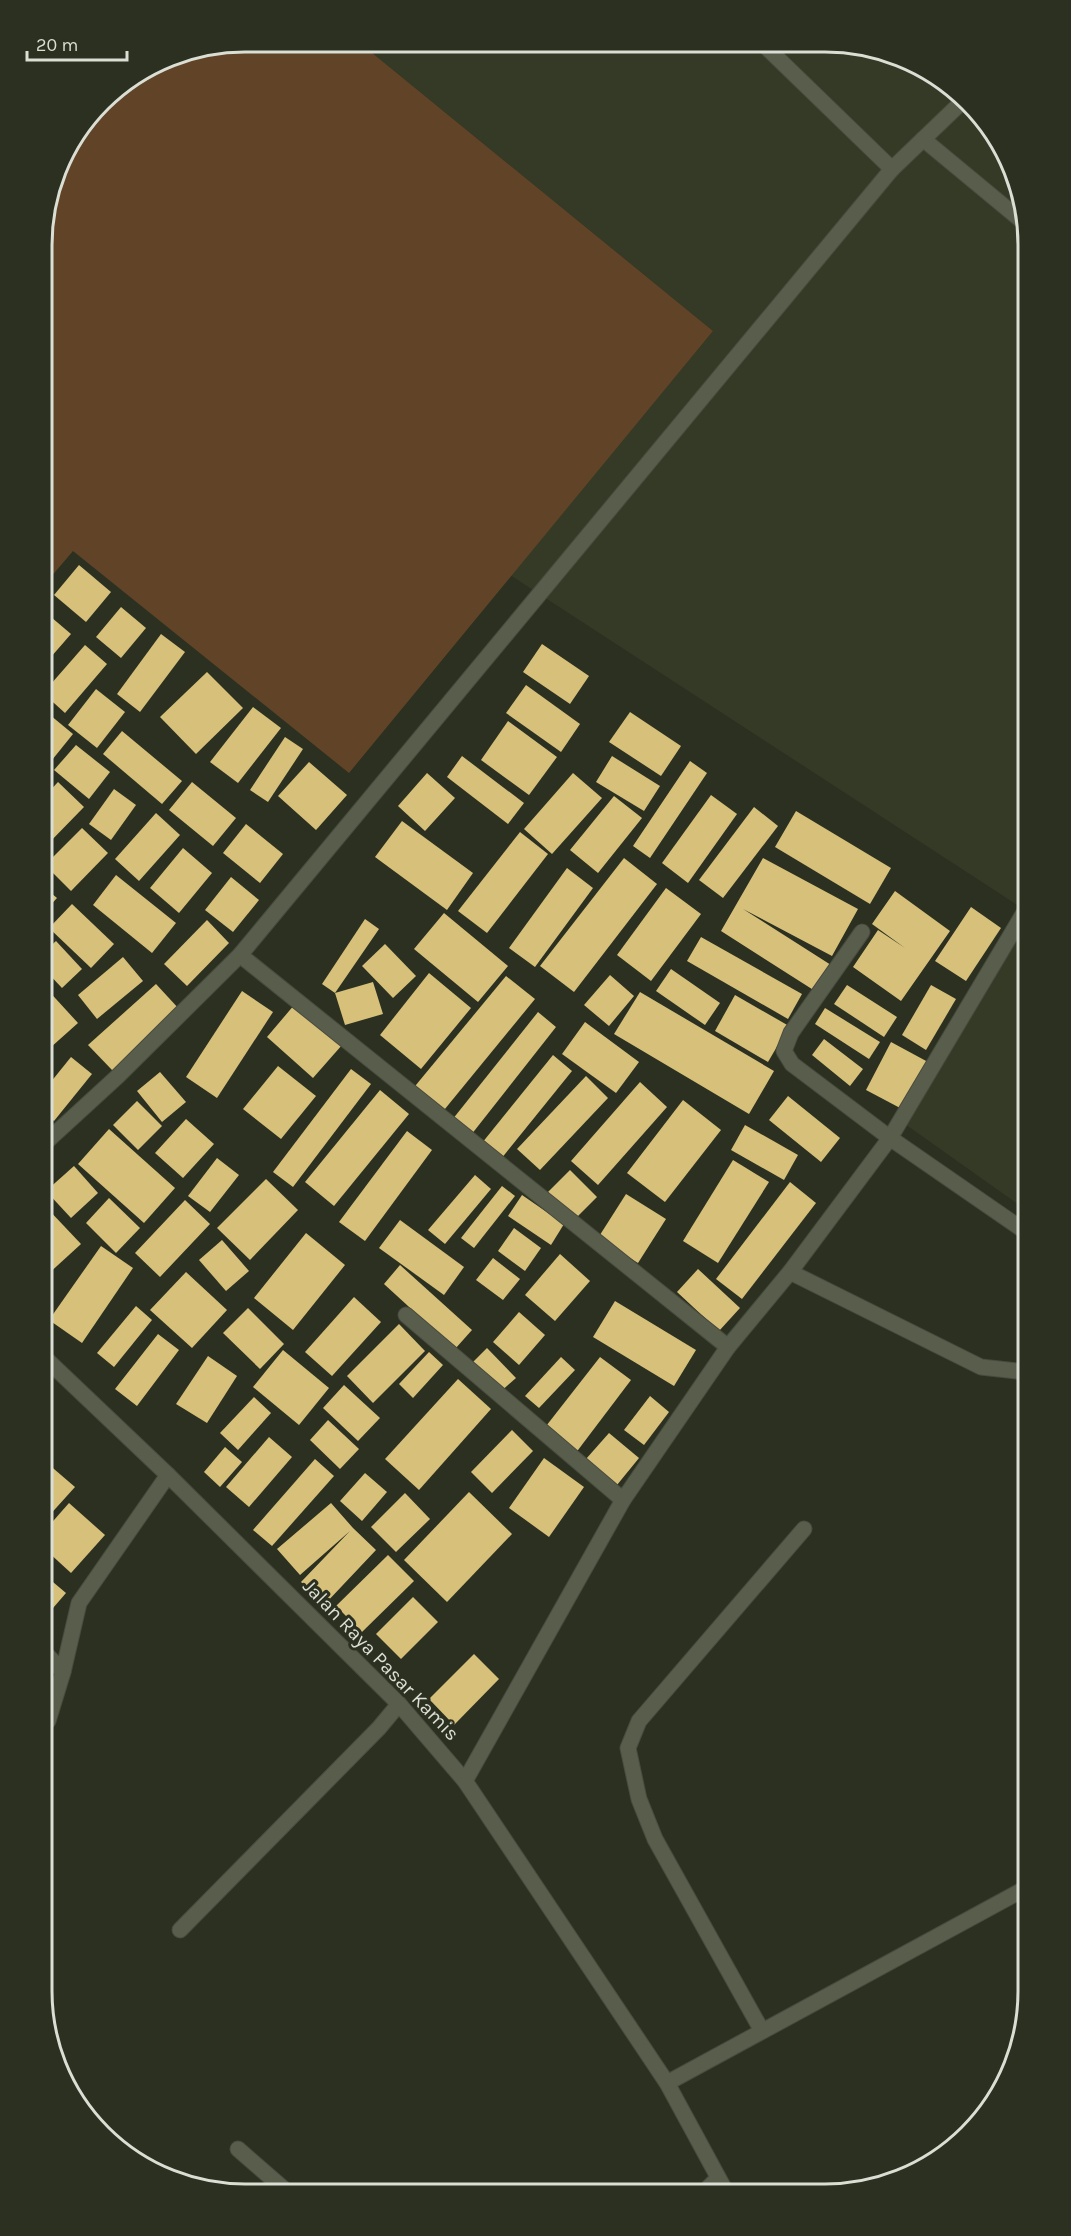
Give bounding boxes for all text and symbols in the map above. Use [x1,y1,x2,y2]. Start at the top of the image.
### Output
scale bar [27,24,128,62]
text: 20 m [36,34,78,56]
street label: Jalan Raya Pasar Kamis [298,1575,464,1745]

